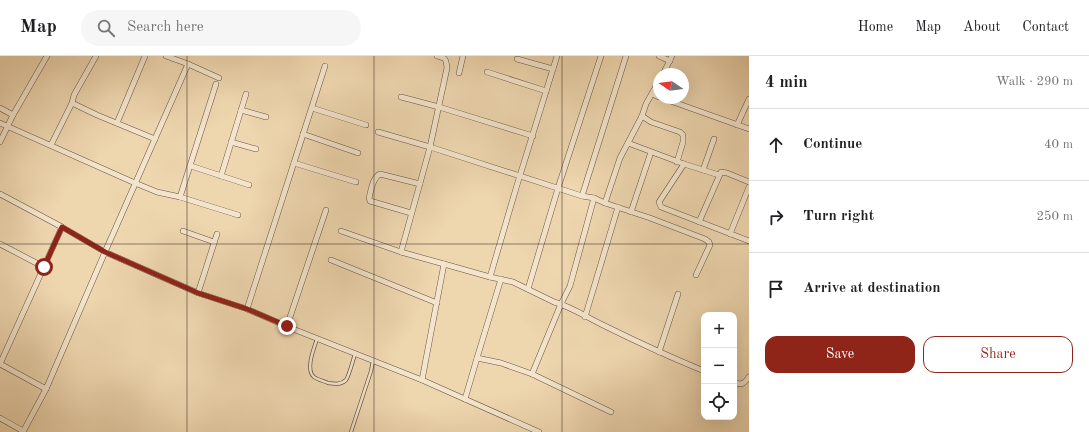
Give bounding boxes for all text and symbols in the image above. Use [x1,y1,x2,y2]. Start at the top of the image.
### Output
search box [81,10,361,46]
icon: search [95,17,117,39]
text: Map [20,18,57,37]
text: Search here [127,20,204,35]
text: Home [858,20,893,34]
text: Map [915,20,941,34]
text: About [963,20,1000,34]
text: Contact [1022,20,1069,34]
north arrow [653,68,689,104]
text: 4 min [765,74,808,91]
text: Walk · 290 m [996,75,1073,88]
icon: ahead [765,134,787,156]
text: Continue [803,137,862,152]
text: 40 m [1044,138,1073,151]
icon: right [765,206,787,228]
text: Turn right [803,209,874,224]
text: 250 m [1036,210,1073,223]
route start [35,258,53,276]
icon: arrive [765,278,787,300]
text: Arrive at destination [803,281,941,296]
map controls [701,312,737,420]
button: + [701,312,737,348]
route end [278,317,296,335]
button: Save [765,336,915,373]
button: Share [923,336,1073,373]
button: − [701,348,737,384]
button: locate [701,384,737,420]

